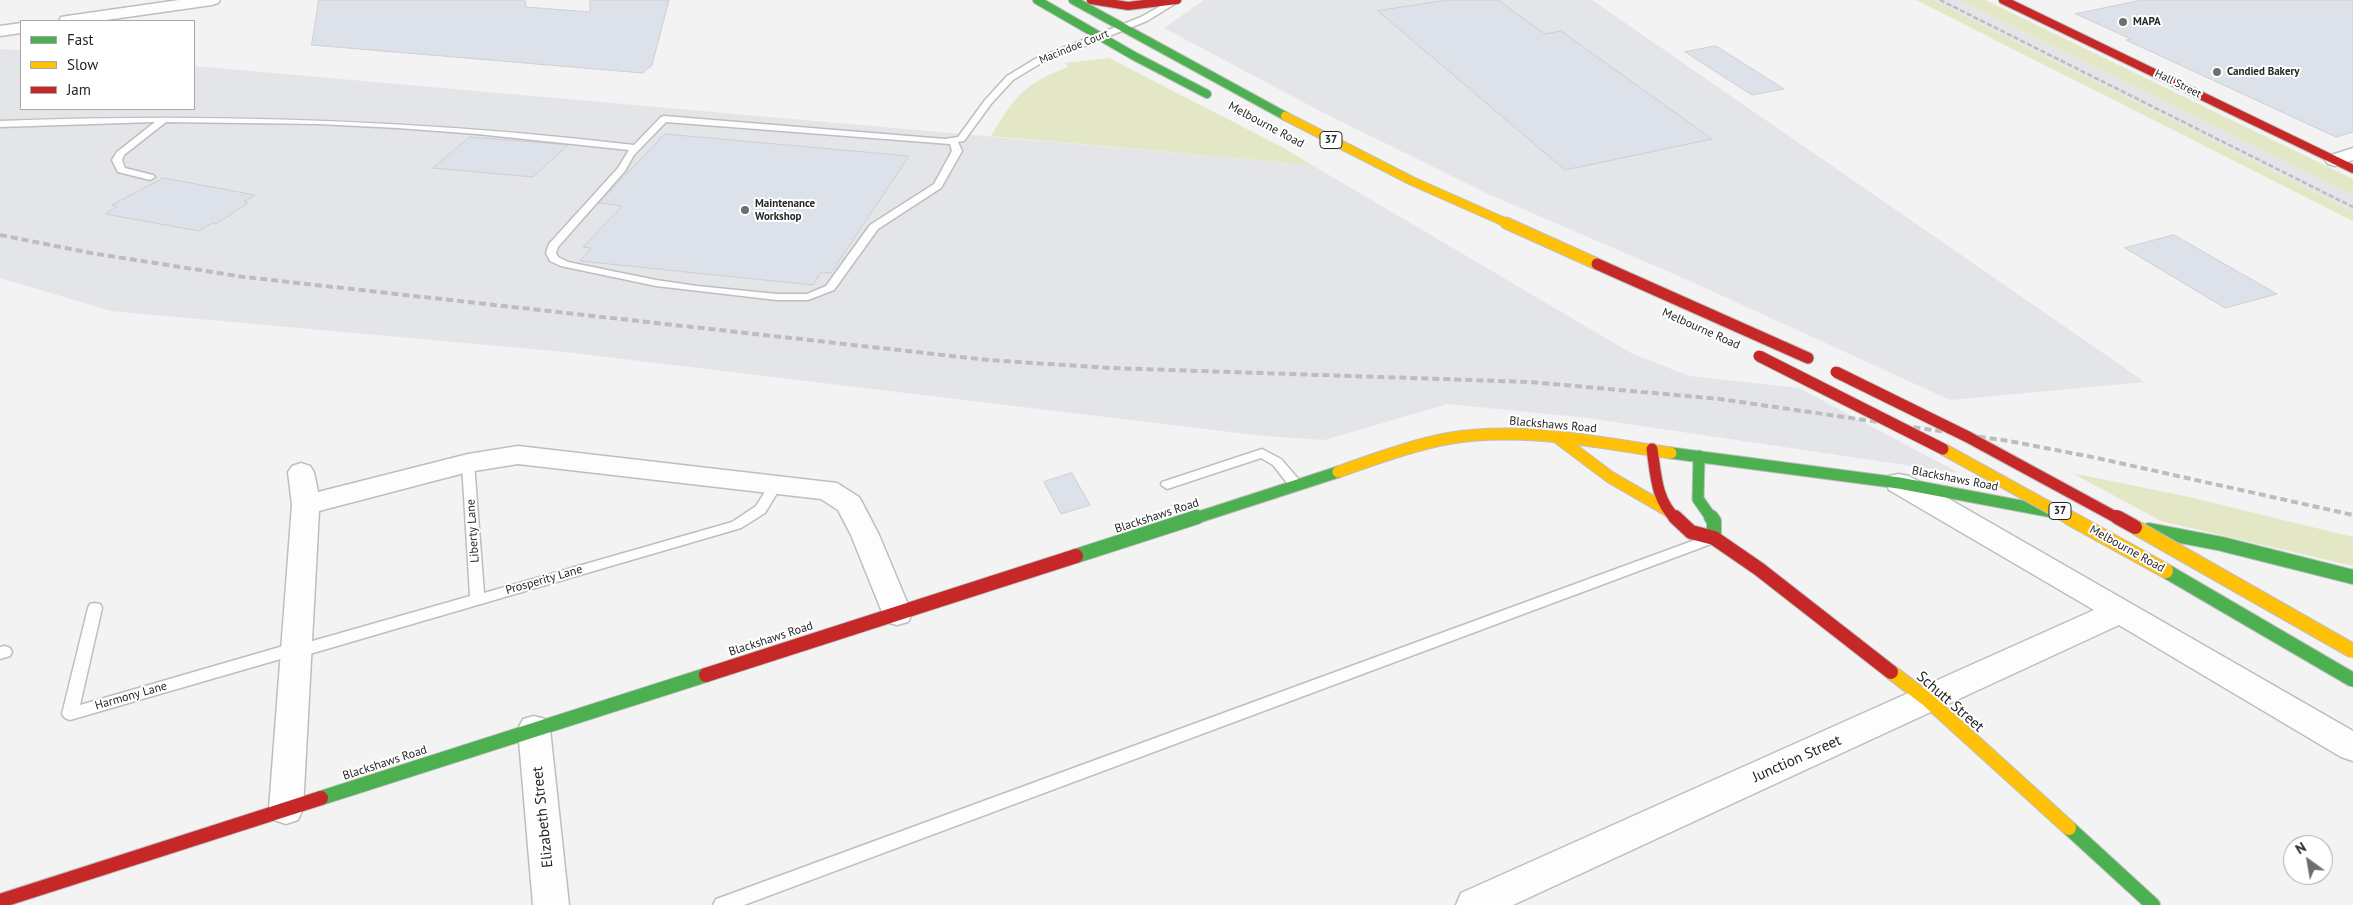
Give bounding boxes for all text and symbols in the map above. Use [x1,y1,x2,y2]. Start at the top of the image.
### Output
place label: MAPA [2133,15,2161,29]
marker: MAPA [2117,16,2129,28]
legend [20,20,195,110]
street label: Macindoe Court [1037,27,1111,67]
text: Fast [67,30,94,49]
text: Slow [67,55,98,74]
place label: Candied Bakery [2227,65,2300,79]
marker: Candied Bakery [2211,66,2223,78]
street label: Hall Street [2153,67,2203,101]
text: Jam [67,80,91,99]
street label: Melbourne Road [1226,99,1306,151]
road number: 37 [1320,132,1342,148]
place label: Maintenance Workshop [755,197,815,223]
marker: Maintenance Workshop [739,204,751,216]
street label: Melbourne Road [1660,305,1742,353]
street label: Blackshaws Road [1509,414,1597,436]
street label: Blackshaws Road [1911,464,1999,494]
street label: Blackshaws Road [1113,496,1201,536]
street label: Liberty Lane [464,499,482,563]
road number: 37 [2049,502,2071,520]
street label: Melbourne Road [2087,522,2167,576]
street label: Prosperity Lane [504,562,584,598]
street label: Blackshaws Road [727,619,815,659]
street label: Schutt Street [1913,668,1987,736]
street label: Harmony Lane [93,679,169,713]
street label: Junction Street [1750,731,1844,787]
street label: Blackshaws Road [341,743,429,783]
street label: Elizabeth Street [529,765,557,869]
north arrow [2283,835,2333,885]
text: N [2292,838,2309,858]

